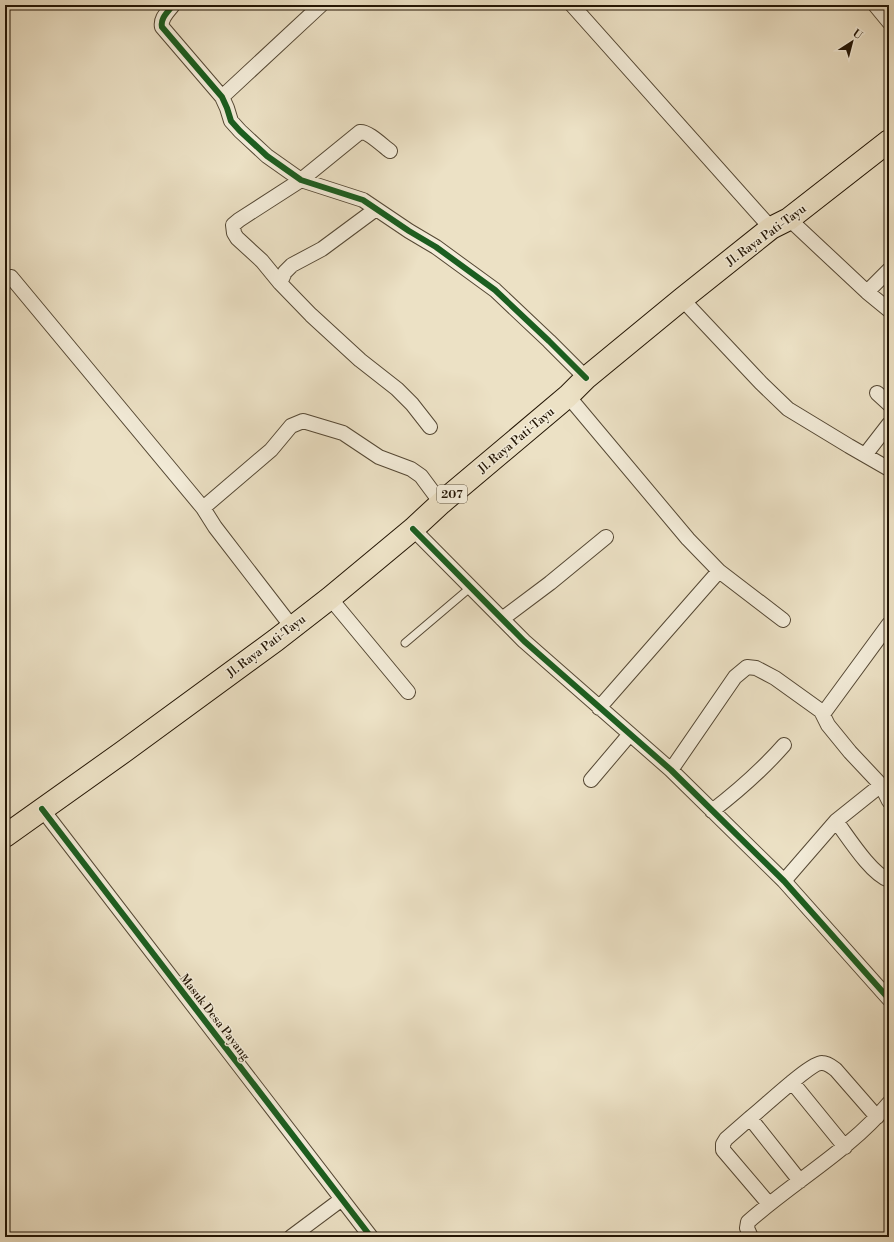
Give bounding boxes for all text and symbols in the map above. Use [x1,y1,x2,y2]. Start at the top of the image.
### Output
north arrow [832,22,872,62]
text: U [850,27,865,43]
street label: Jl. Raya Pati-Tayu [723,201,809,270]
street label: Jl. Raya Pati-Tayu [474,404,558,477]
road number: 207 [437,485,467,503]
street label: Jl. Raya Pati-Tayu [223,612,309,682]
street label: Masuk Desa Payang [176,971,253,1064]

